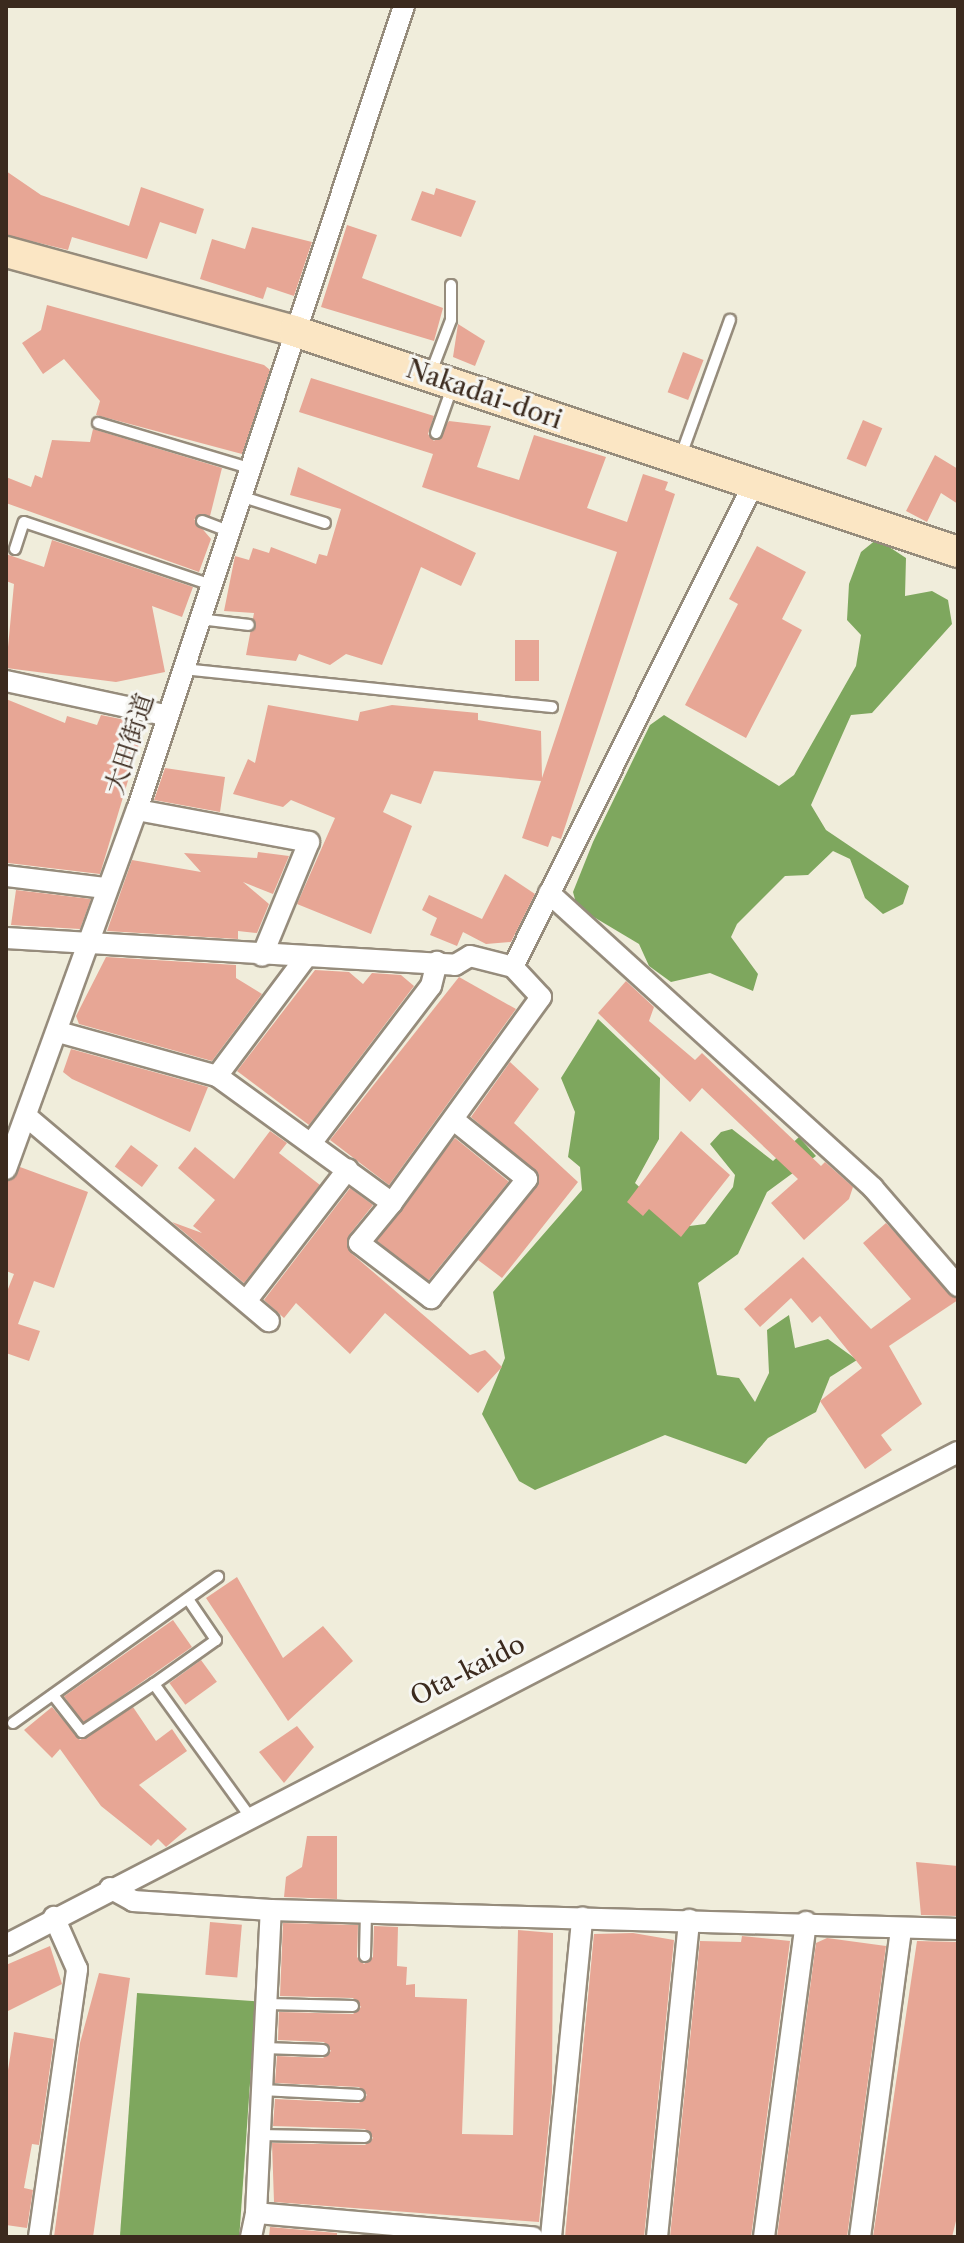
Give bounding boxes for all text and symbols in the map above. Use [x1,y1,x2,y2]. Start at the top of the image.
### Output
street label: Nakadai-dori [402,354,566,436]
street label: 大田街道 [99,690,161,798]
street label: Ota-kaido [406,1629,530,1713]

